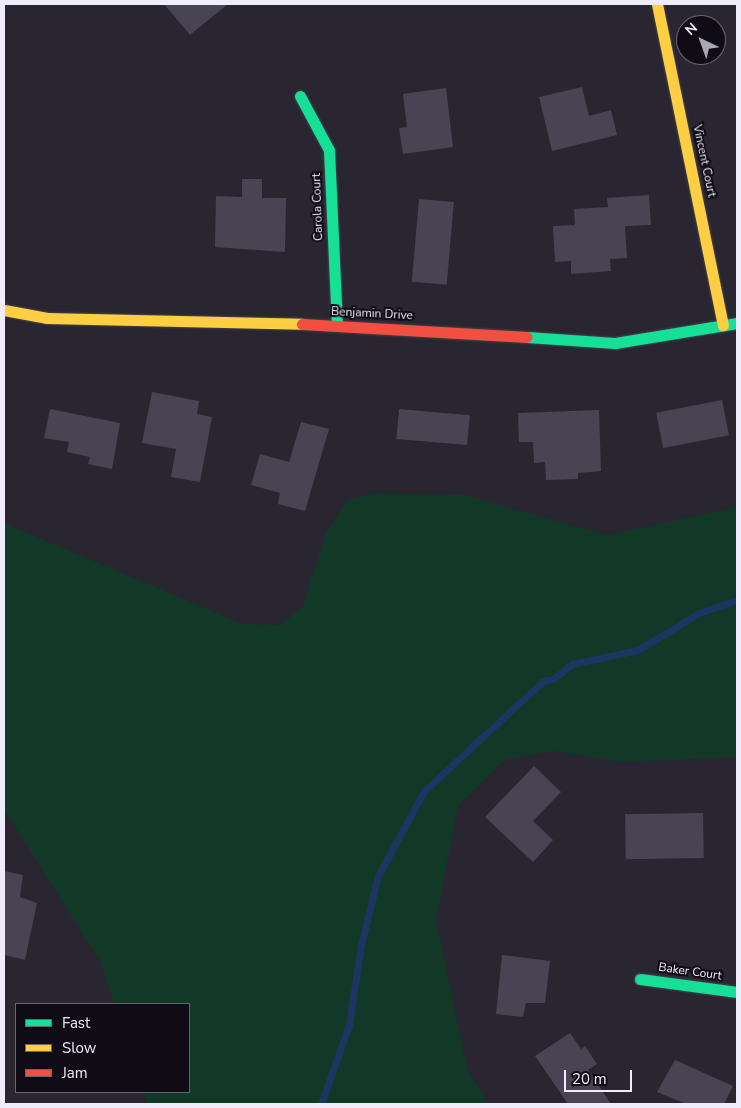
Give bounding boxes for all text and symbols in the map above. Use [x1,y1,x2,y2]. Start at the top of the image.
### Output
north arrow [676,15,726,65]
text: N [681,19,702,40]
street label: Vincent Court [689,123,719,199]
street label: Carola Court [310,173,326,241]
street label: Benjamin Drive [331,305,413,323]
street label: Baker Court [657,960,723,984]
legend [15,1003,190,1093]
text: Fast [62,1013,90,1033]
text: Slow [62,1038,96,1058]
scale bar [566,1060,634,1092]
text: Jam [62,1063,88,1083]
text: 20 m [572,1069,607,1089]

